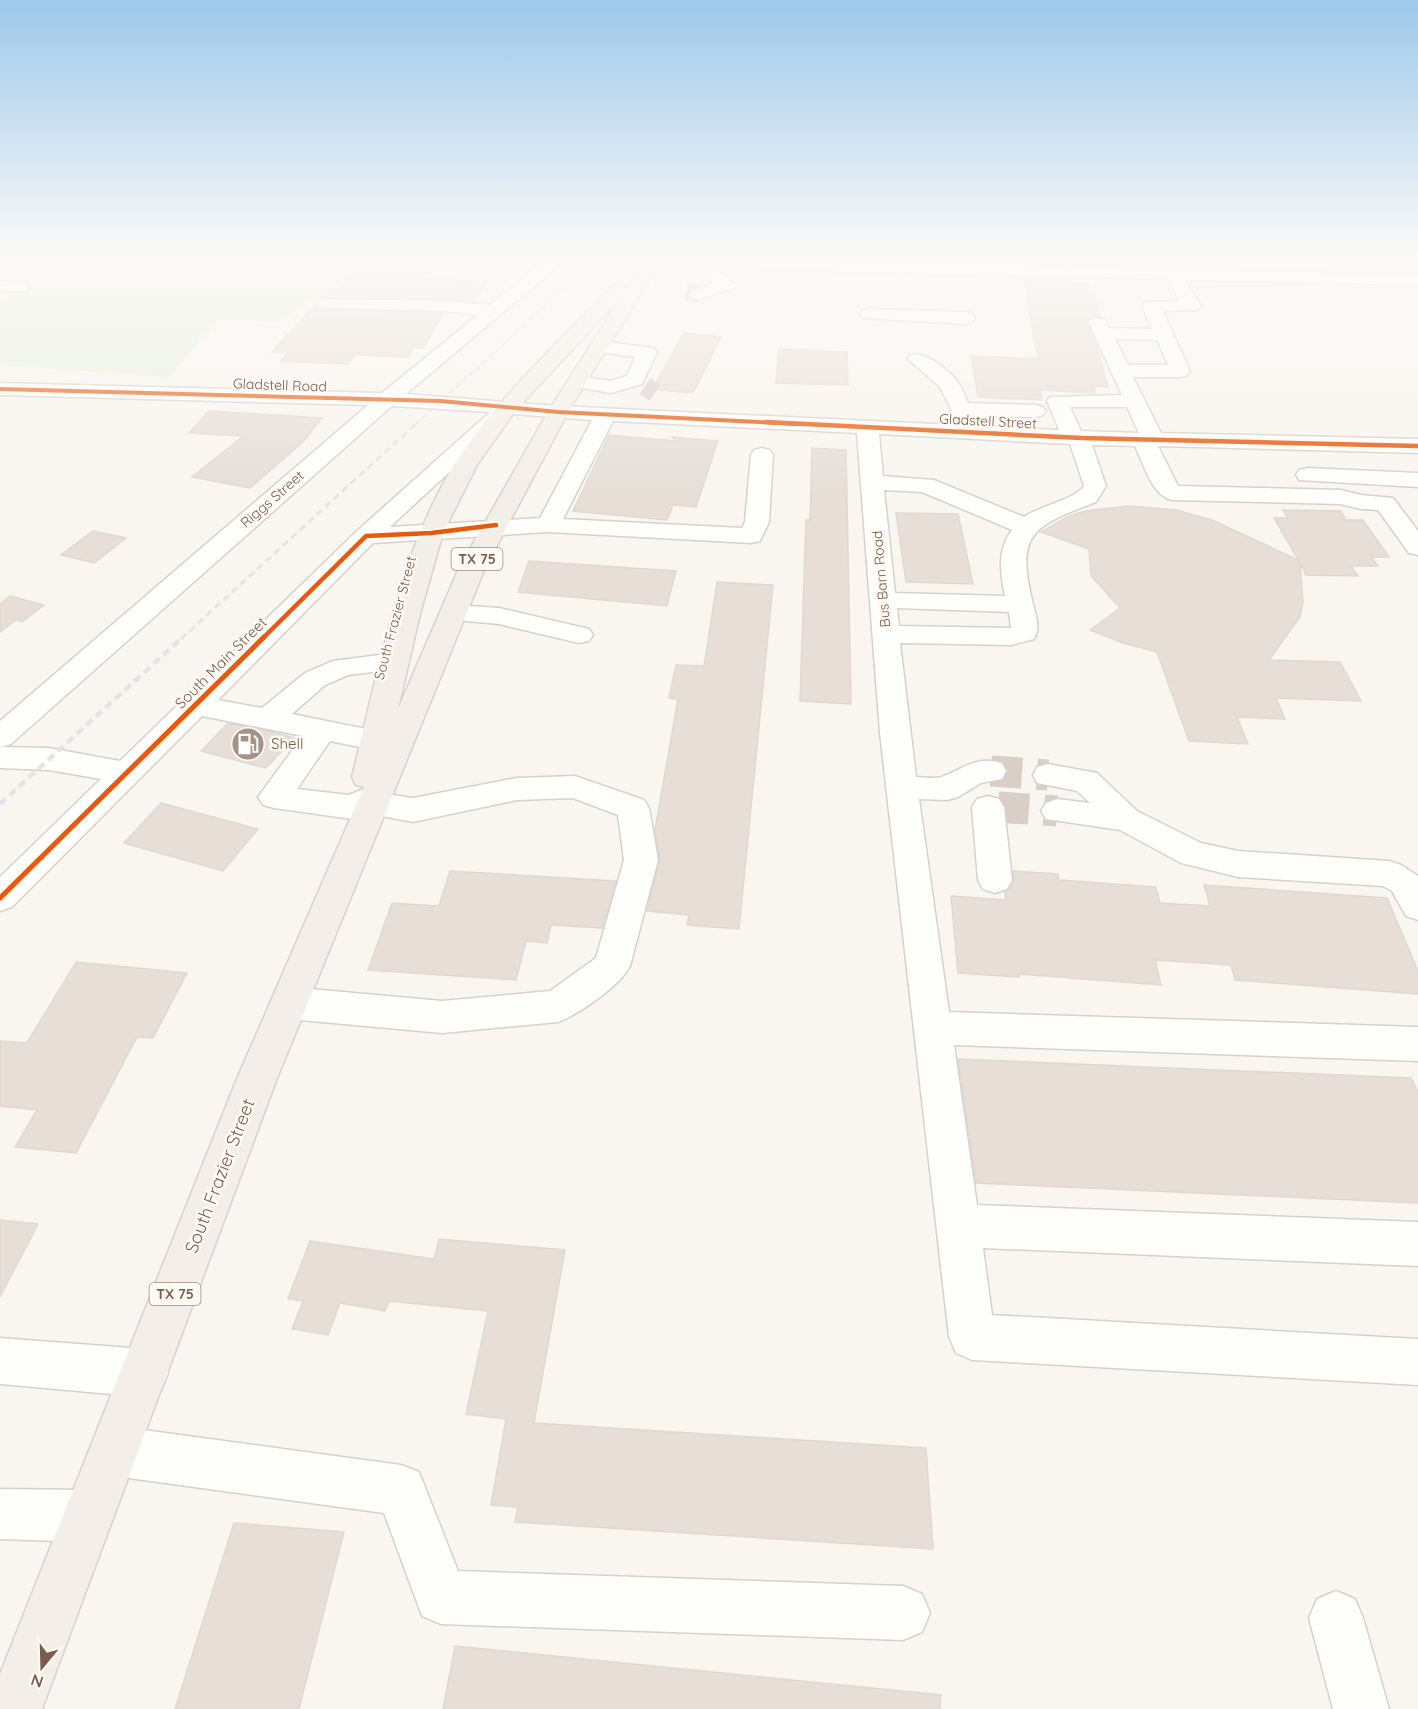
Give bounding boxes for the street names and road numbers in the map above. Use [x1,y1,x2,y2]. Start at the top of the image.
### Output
street label: Gladstell Road [233,374,327,396]
street label: Gladstell Street [939,409,1037,433]
street label: Riggs Street [237,466,308,531]
street label: Bus Barn Road [868,530,894,628]
road number: TX 75 [452,548,502,570]
street label: South Frazier Street [370,554,420,682]
street label: South Main Street [171,613,271,713]
street label: South Frazier Street [179,1095,260,1256]
road number: TX 75 [150,1283,201,1305]

